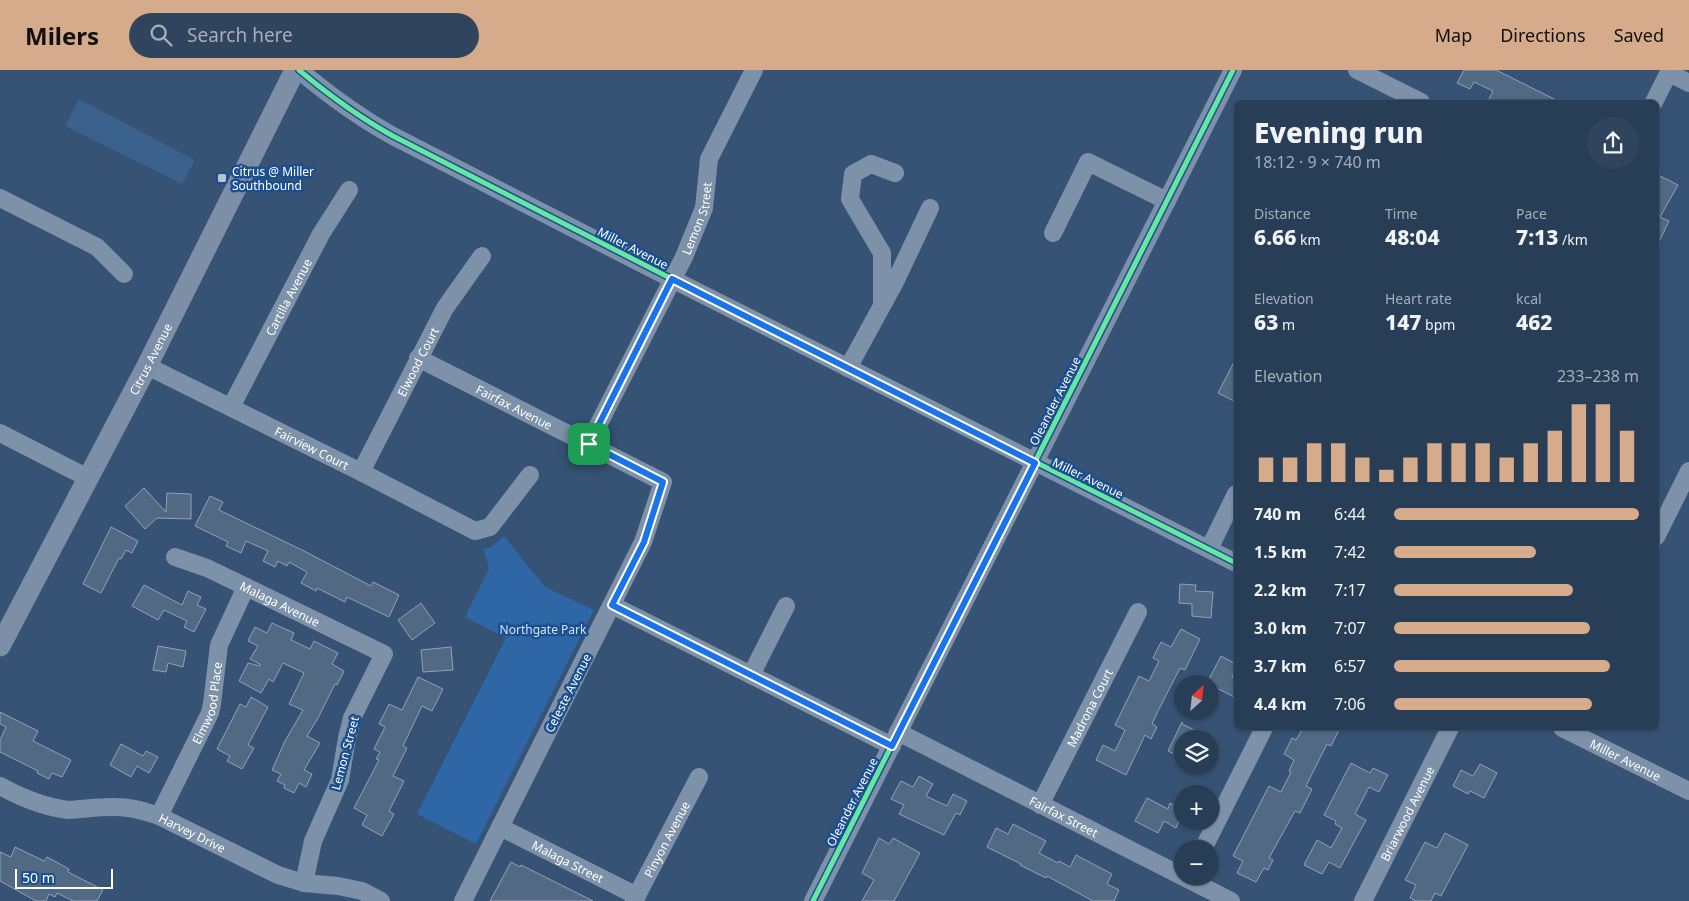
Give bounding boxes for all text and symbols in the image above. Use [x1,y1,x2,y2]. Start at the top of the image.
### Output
search box [129,13,479,58]
text: Milers [25,19,99,52]
icon: search [147,21,175,49]
text: Search here [187,22,293,48]
text: Map [1435,23,1472,47]
text: Directions [1500,23,1586,47]
text: Saved [1614,23,1664,47]
text: Evening run [1254,113,1423,151]
button: share [1587,117,1639,169]
text: 18:12 · 9 × 740 m [1254,151,1381,173]
place label: Citrus @ Miller Southbound [232,163,314,194]
marker: Citrus @ Miller Southbound [216,172,228,184]
street label: Lemon Street [677,181,715,257]
text: Distance [1254,204,1311,223]
text: Time [1385,204,1417,223]
text: Pace [1516,204,1547,223]
street label: Miller Avenue [595,223,671,273]
text: 6.66 [1254,223,1296,251]
text: 48:04 [1385,223,1440,251]
text: 7:13 [1516,223,1558,251]
text: km [1296,230,1321,249]
text: /km [1558,230,1588,249]
street label: Cartilla Avenue [261,255,315,339]
text: Elevation [1254,289,1314,308]
text: Heart rate [1385,289,1452,308]
text: kcal [1516,289,1542,308]
text: 63 [1254,308,1278,336]
text: 147 [1385,308,1421,336]
text: 462 [1516,308,1552,336]
text: m [1278,315,1295,334]
text: bpm [1421,315,1455,334]
street label: Citrus Avenue [125,320,176,398]
street label: Elwood Court [393,323,443,399]
street label: Oleander Avenue [1025,353,1085,448]
text: Elevation [1254,365,1322,387]
text: 233–238 m [1557,365,1639,387]
street label: Fairfax Avenue [473,380,556,433]
street label: Fairview Court [272,422,353,474]
pin [568,423,610,465]
icon: arrive [575,430,603,458]
street label: Miller Avenue [1050,453,1127,503]
text: 740 m [1254,503,1301,525]
text: 6:44 [1334,503,1366,525]
text: 1.5 km [1254,541,1306,563]
text: 7:42 [1334,541,1366,563]
street label: Malaga Avenue [237,577,323,630]
text: 2.2 km [1254,579,1306,601]
text: 7:17 [1334,579,1366,601]
text: 3.0 km [1254,617,1306,639]
text: 7:07 [1334,617,1366,639]
park label: Northgate Park [500,621,587,638]
street label: Celeste Avenue [541,650,595,735]
text: 3.7 km [1254,655,1306,677]
text: 6:57 [1334,655,1366,677]
street label: Elmwood Place [188,661,225,747]
street label: Madrona Court [1062,665,1117,750]
north arrow [1174,675,1219,720]
map controls [1174,675,1219,885]
text: 4.4 km [1254,693,1306,715]
text: 7:06 [1334,693,1366,715]
street label: Lemon Street [327,714,363,792]
button: layers [1174,730,1219,775]
street label: Miller Avenue [1587,735,1664,784]
street label: Oleander Avenue [822,754,882,849]
street label: Briarwood Avenue [1376,763,1438,864]
button: + [1174,785,1219,830]
street label: Fairfax Street [1027,792,1102,841]
street label: Pinyon Avenue [639,798,694,880]
street label: Harvey Drive [156,809,229,856]
street label: Malaga Street [529,836,607,887]
button: − [1174,840,1219,885]
scale bar [15,866,112,889]
text: 50 m [22,868,55,887]

